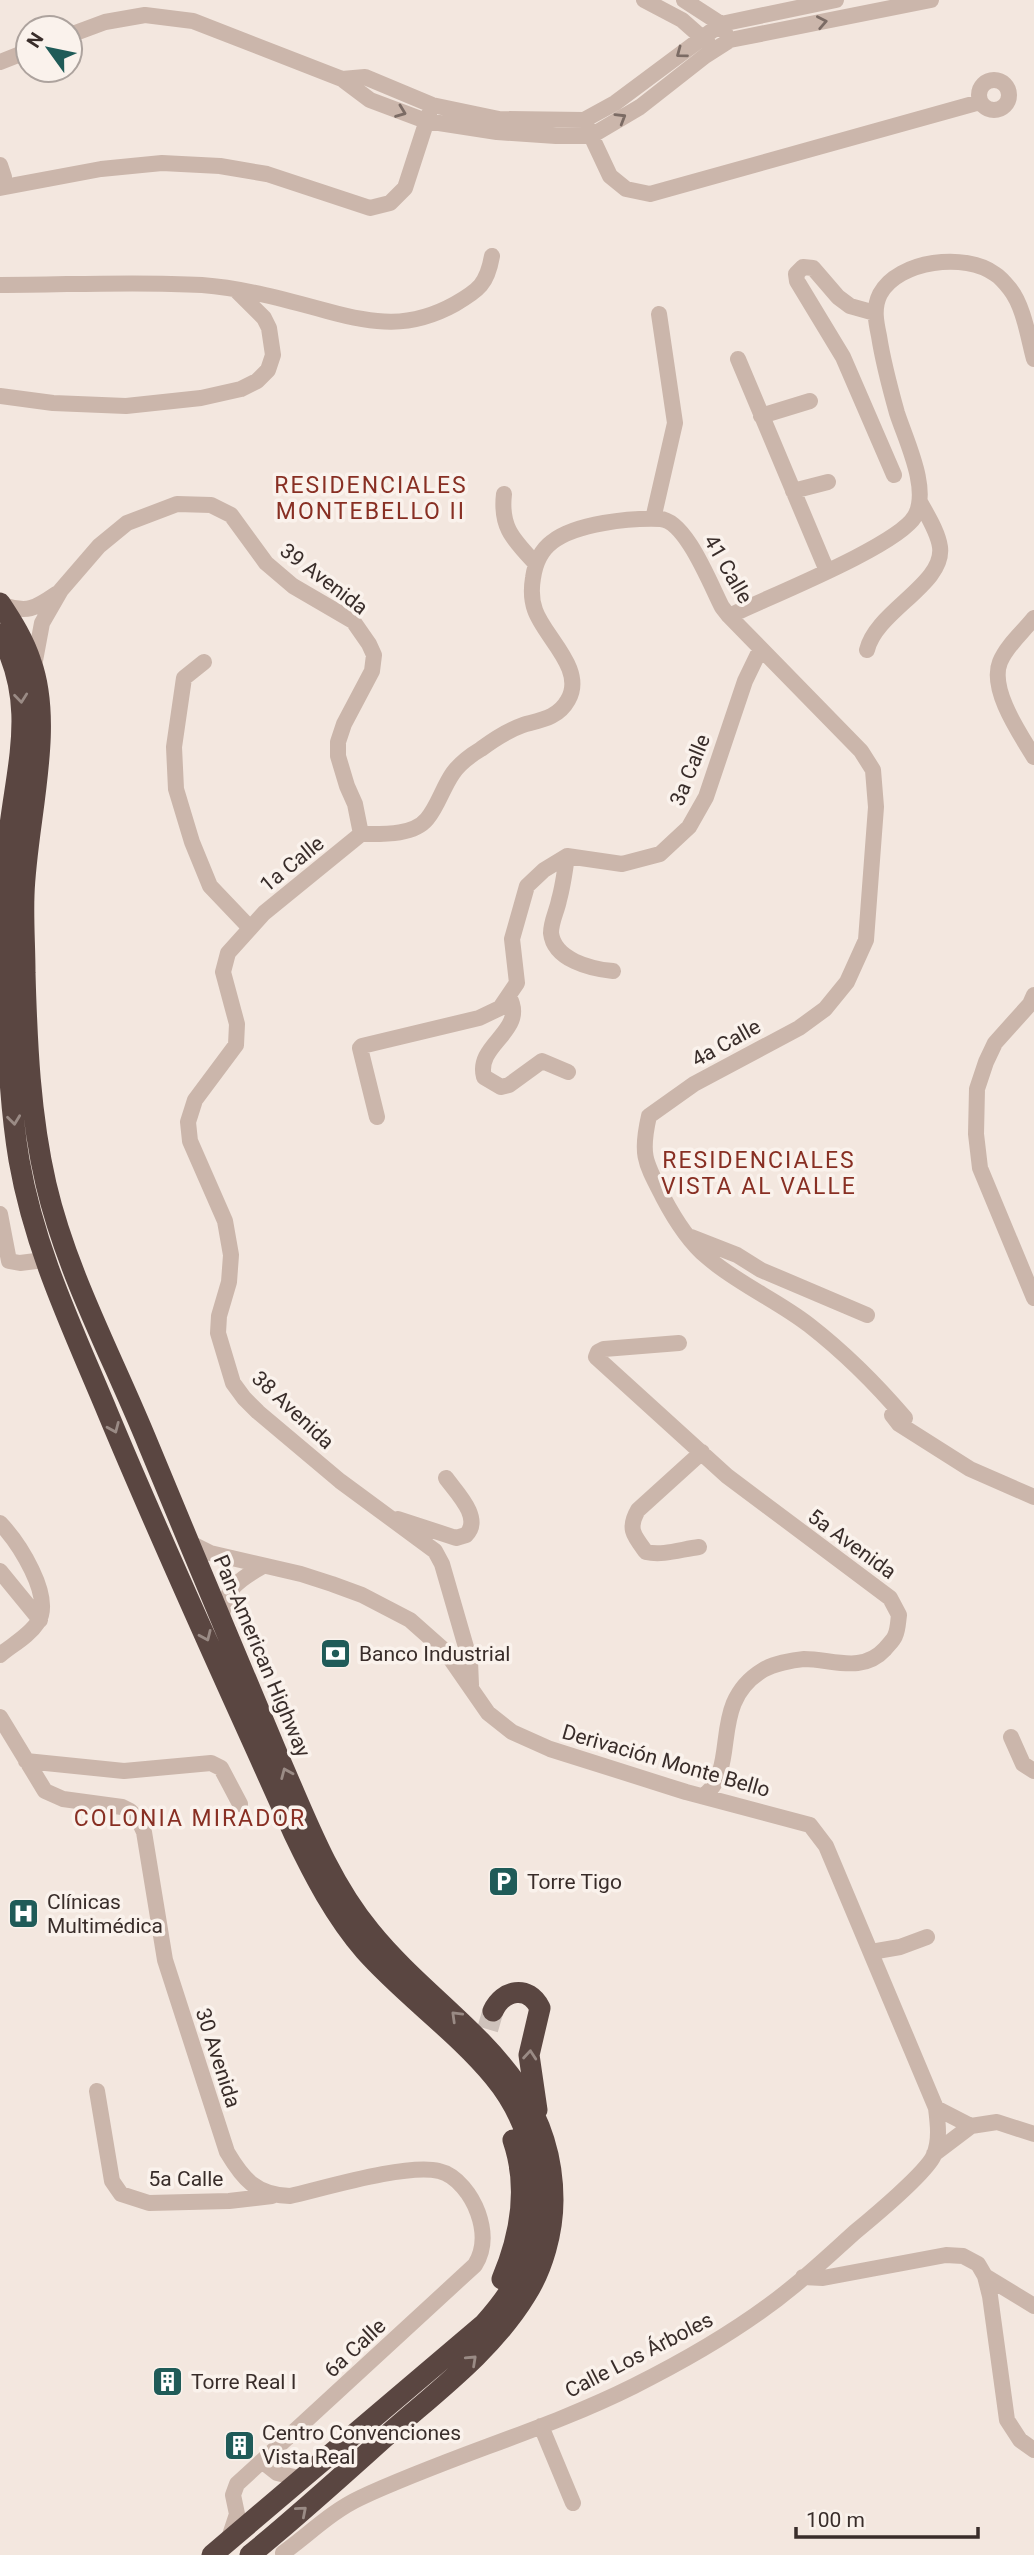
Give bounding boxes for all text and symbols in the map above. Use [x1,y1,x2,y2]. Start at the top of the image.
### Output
north arrow [14,14,84,84]
one-way arrow [816,15,828,30]
text: N [22,28,48,52]
one-way arrow [677,44,689,57]
one-way arrow [394,103,406,117]
one-way arrow [613,113,626,126]
district label: RESIDENCIALES MONTEBELLO II [274,472,468,525]
street label: 41 Calle [699,530,757,608]
street label: 39 Avenida [276,538,372,620]
one-way arrow [13,693,28,704]
street label: 3a Calle [665,731,715,809]
street label: 1a Calle [255,831,329,897]
street label: 4a Calle [687,1014,765,1072]
one-way arrow [7,1114,22,1126]
district label: RESIDENCIALES VISTA AL VALLE [661,1147,857,1200]
street label: 38 Avenida [247,1366,339,1454]
one-way arrow [106,1421,120,1434]
street label: 5a Avenida [803,1504,901,1584]
street label: Pan-American Highway [209,1551,315,1761]
one-way arrow [198,1629,212,1641]
bank icon: Banco Industrial [319,1637,353,1671]
place label: Banco Industrial [359,1642,510,1666]
street label: Derivación Monte Bello [559,1720,773,1802]
one-way arrow [280,1768,294,1780]
district label: COLONIA MIRADOR [74,1805,306,1832]
parking icon: Torre Tigo [487,1865,521,1899]
place label: Torre Tigo [527,1870,622,1894]
place label: Clínicas Multimédica [47,1890,163,1938]
hospital icon: Clínicas Multimédica [7,1897,41,1931]
street label: 30 Avenida [191,2005,245,2111]
one-way arrow [451,2012,464,2025]
one-way arrow [522,2049,537,2060]
street label: 5a Calle [149,2167,223,2191]
street label: Calle Los Árboles [561,2307,717,2403]
street label: 6a Calle [319,2314,391,2382]
one-way arrow [464,2355,477,2368]
building icon: Torre Real I [151,2365,185,2399]
place label: Torre Real I [191,2370,296,2394]
place label: Centro Convenciones Vista Real [262,2421,461,2469]
building icon: Centro Convenciones Vista Real [222,2428,256,2462]
scale bar [796,2496,978,2540]
one-way arrow [293,2507,306,2519]
text: 100 m [806,2508,865,2532]

